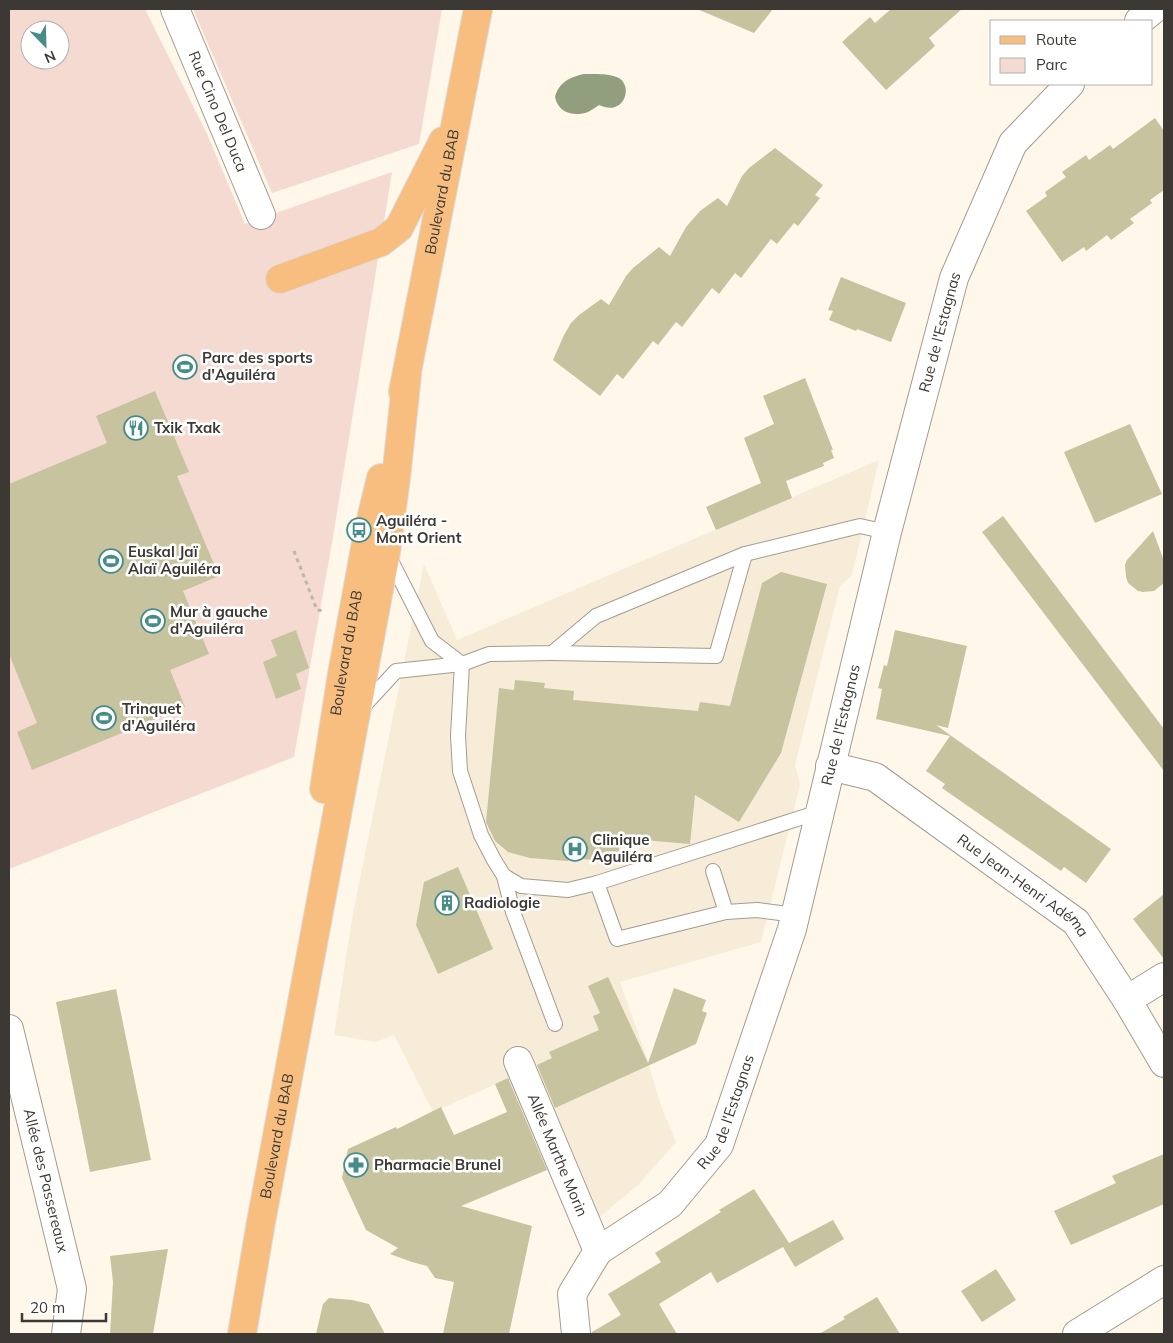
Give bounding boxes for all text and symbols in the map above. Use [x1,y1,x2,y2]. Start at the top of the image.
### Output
north arrow [20,20,70,70]
legend [990,20,1153,85]
text: Route [1036,30,1077,49]
text: N [42,47,58,67]
street label: Rue Cino Del Duca [185,48,252,175]
text: Parc [1036,55,1067,74]
street label: Boulevard du BAB [420,127,463,256]
street label: Rue de l'Estagnas [914,269,965,394]
place label: Parc des sports d'Aguiléra [202,348,313,384]
sports icon: Parc des sports d'Aguiléra [172,354,198,380]
restaurant icon: Txik Txak [123,415,149,441]
place label: Txik Txak [154,418,221,437]
place label: Aguiléra - Mont Orient [376,511,462,547]
bus stop icon: Aguiléra - Mont Orient [346,517,372,543]
place label: Euskal Jaï Alaï Aguiléra [128,542,221,578]
sports icon: Euskal Jaï Alaï Aguiléra [98,548,124,574]
street label: Boulevard du BAB [326,588,366,717]
place label: Mur à gauche d'Aguiléra [170,602,268,638]
sports icon: Mur à gauche d'Aguiléra [140,608,166,634]
street label: Rue de l'Estagnas [817,662,864,787]
place label: Trinquet d'Aguiléra [122,699,196,735]
sports icon: Trinquet d'Aguiléra [91,705,117,731]
street label: Rue Jean-Henri Adéma [954,829,1093,940]
place label: Clinique Aguiléra [592,830,653,866]
hospital icon: Clinique Aguiléra [562,836,588,862]
building icon: Radiologie [434,890,460,916]
place label: Radiologie [464,893,540,912]
street label: Rue de l'Estagnas [693,1052,758,1173]
street label: Boulevard du BAB [256,1072,298,1200]
street label: Allée Marthe Morin [524,1090,592,1219]
street label: Allée des Passereaux [20,1106,73,1255]
pharmacy icon: Pharmacie Brunel [343,1152,369,1178]
place label: Pharmacie Brunel [374,1155,501,1174]
scale bar [22,1290,106,1322]
text: 20 m [30,1298,65,1317]

